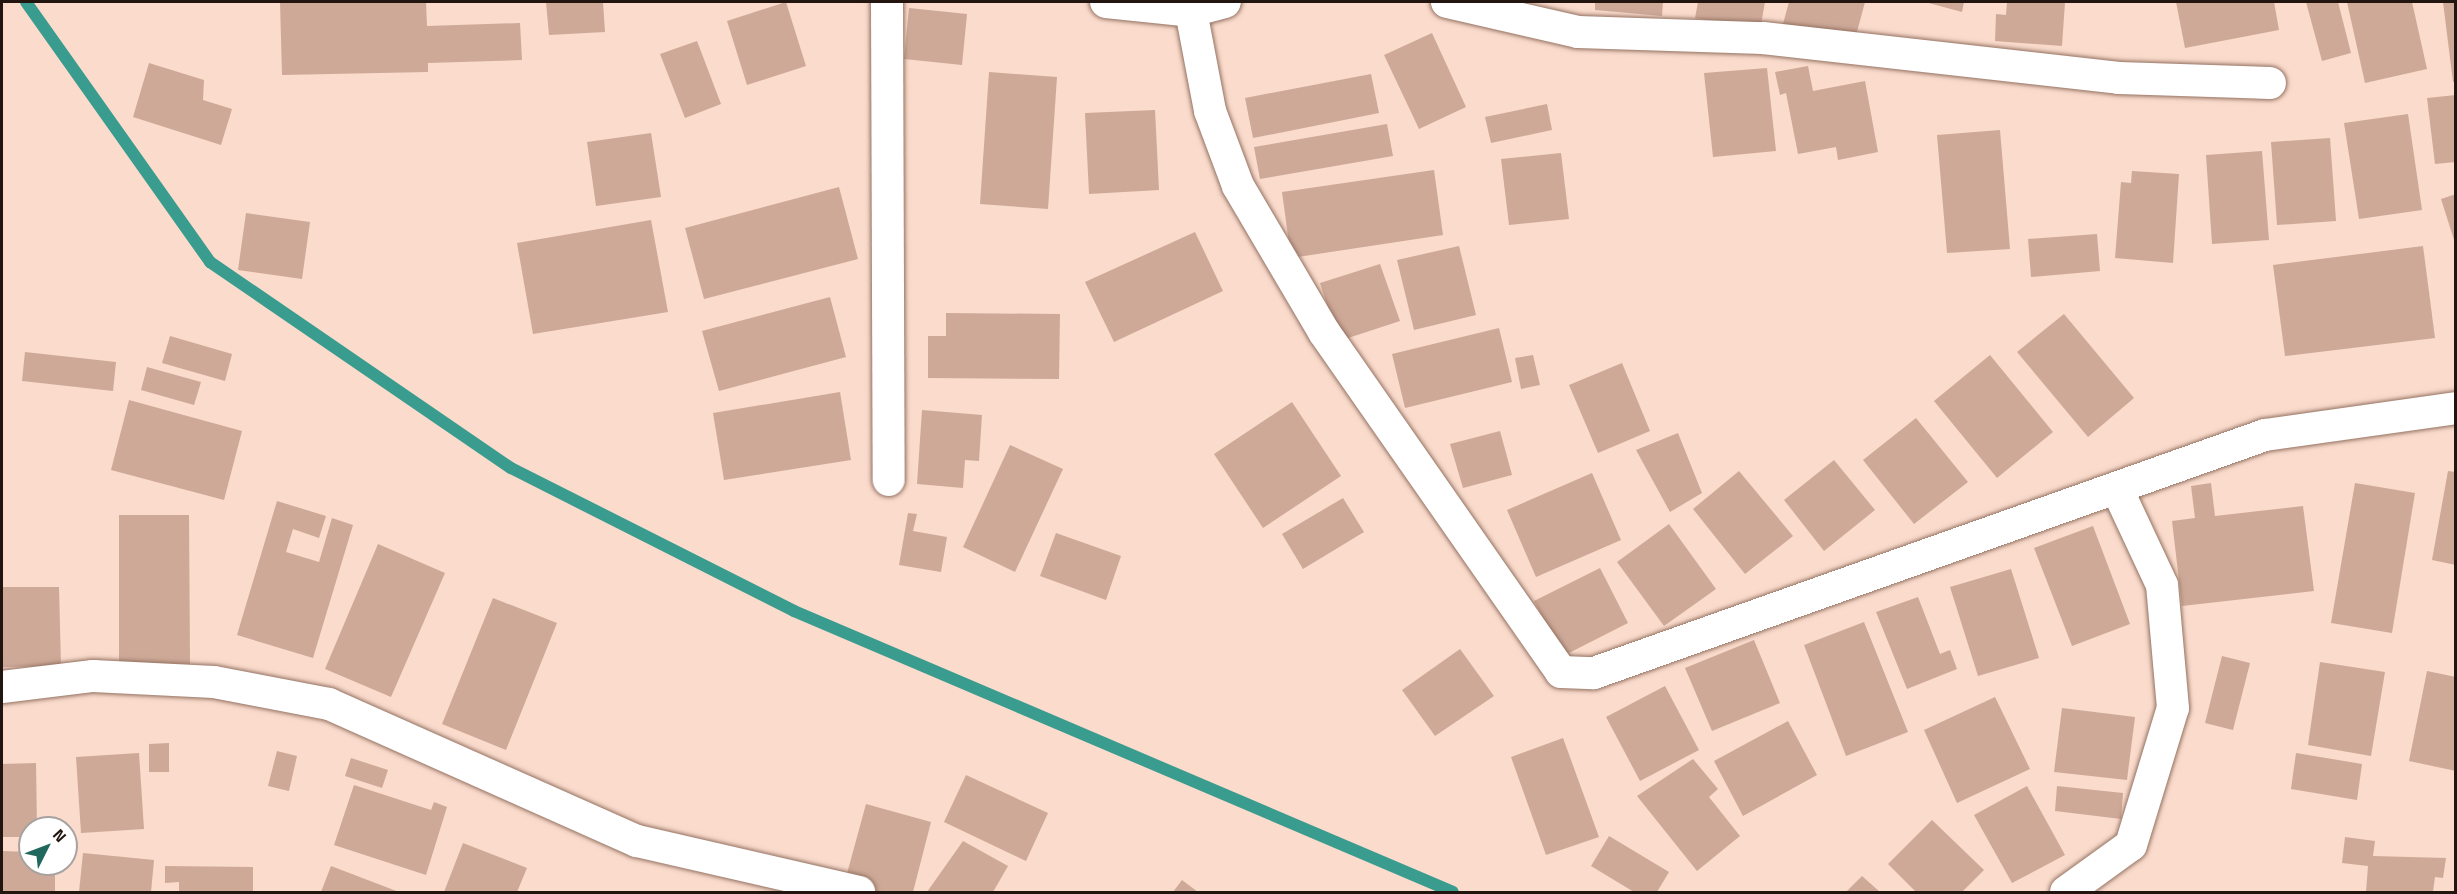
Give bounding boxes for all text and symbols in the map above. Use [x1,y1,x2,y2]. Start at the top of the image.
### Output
north arrow [18,816,78,876]
text: N [47,823,73,847]

